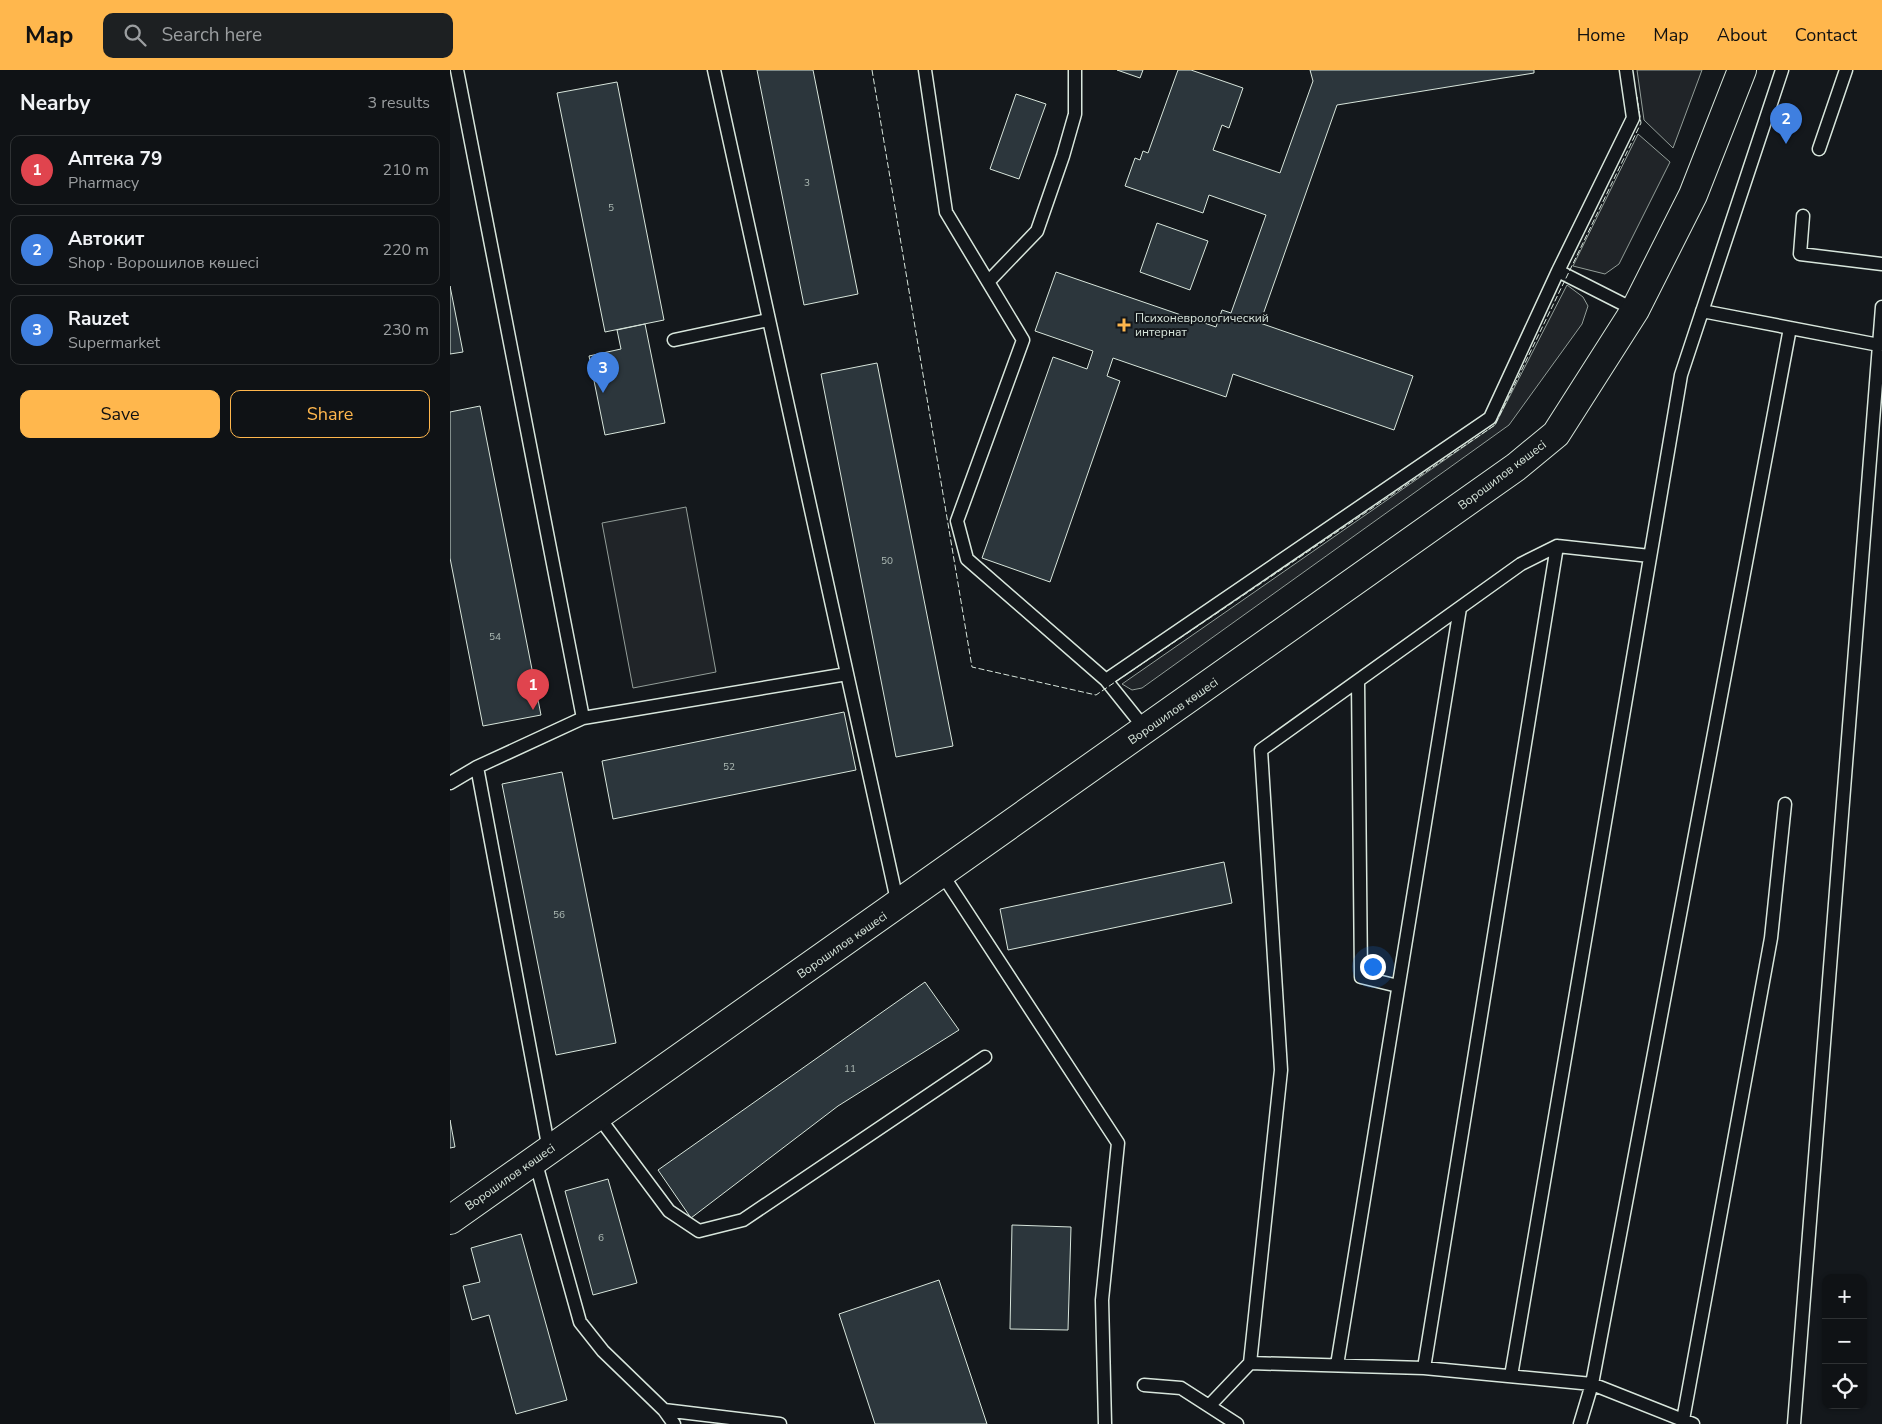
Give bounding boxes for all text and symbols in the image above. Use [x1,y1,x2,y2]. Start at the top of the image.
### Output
search box [103,13,453,58]
text: Map [25,19,73,51]
icon: search [121,21,149,49]
text: Search here [161,22,262,48]
text: Home [1577,23,1625,47]
text: Map [1653,23,1689,47]
text: About [1717,23,1767,47]
text: Contact [1795,23,1857,47]
text: Nearby [20,89,90,117]
text: 3 results [368,92,430,114]
pin: 2 [1770,103,1802,144]
text: Аптека 79 [68,146,162,172]
text: 1 [32,159,42,181]
text: 210 m [382,159,429,181]
text: Pharmacy [68,172,139,194]
house number: 3 [804,176,810,190]
house number: 5 [608,201,614,215]
text: Автокит [68,226,144,252]
text: 2 [32,239,42,261]
text: 220 m [382,239,429,261]
text: Shop · Ворошилов көшесі [68,252,259,274]
text: Rauzet [68,306,129,332]
place label: Психоневрологический интернат [1135,310,1269,340]
marker: Психоневрологический интернат [1117,318,1131,332]
text: 3 [32,319,42,341]
text: 230 m [382,319,429,341]
text: Supermarket [68,332,160,354]
pin: 3 [587,352,619,393]
button: Save [20,390,220,438]
button: Share [230,390,430,438]
street label: Ворошилов көшесі [1455,437,1549,513]
house number: 50 [881,554,893,568]
house number: 54 [489,630,501,644]
pin: 1 [517,669,549,710]
street label: Ворошилов көшесі [1125,674,1221,748]
house number: 52 [723,760,735,774]
house number: 56 [553,908,565,922]
street label: Ворошилов көшесі [794,908,890,982]
your location [1360,954,1386,980]
house number: 11 [844,1062,856,1076]
street label: Ворошилов көшесі [462,1140,558,1214]
house number: 6 [598,1231,604,1245]
map controls [1822,1274,1867,1409]
button: + [1822,1274,1867,1319]
button: − [1822,1319,1867,1364]
button: locate [1822,1364,1867,1409]

